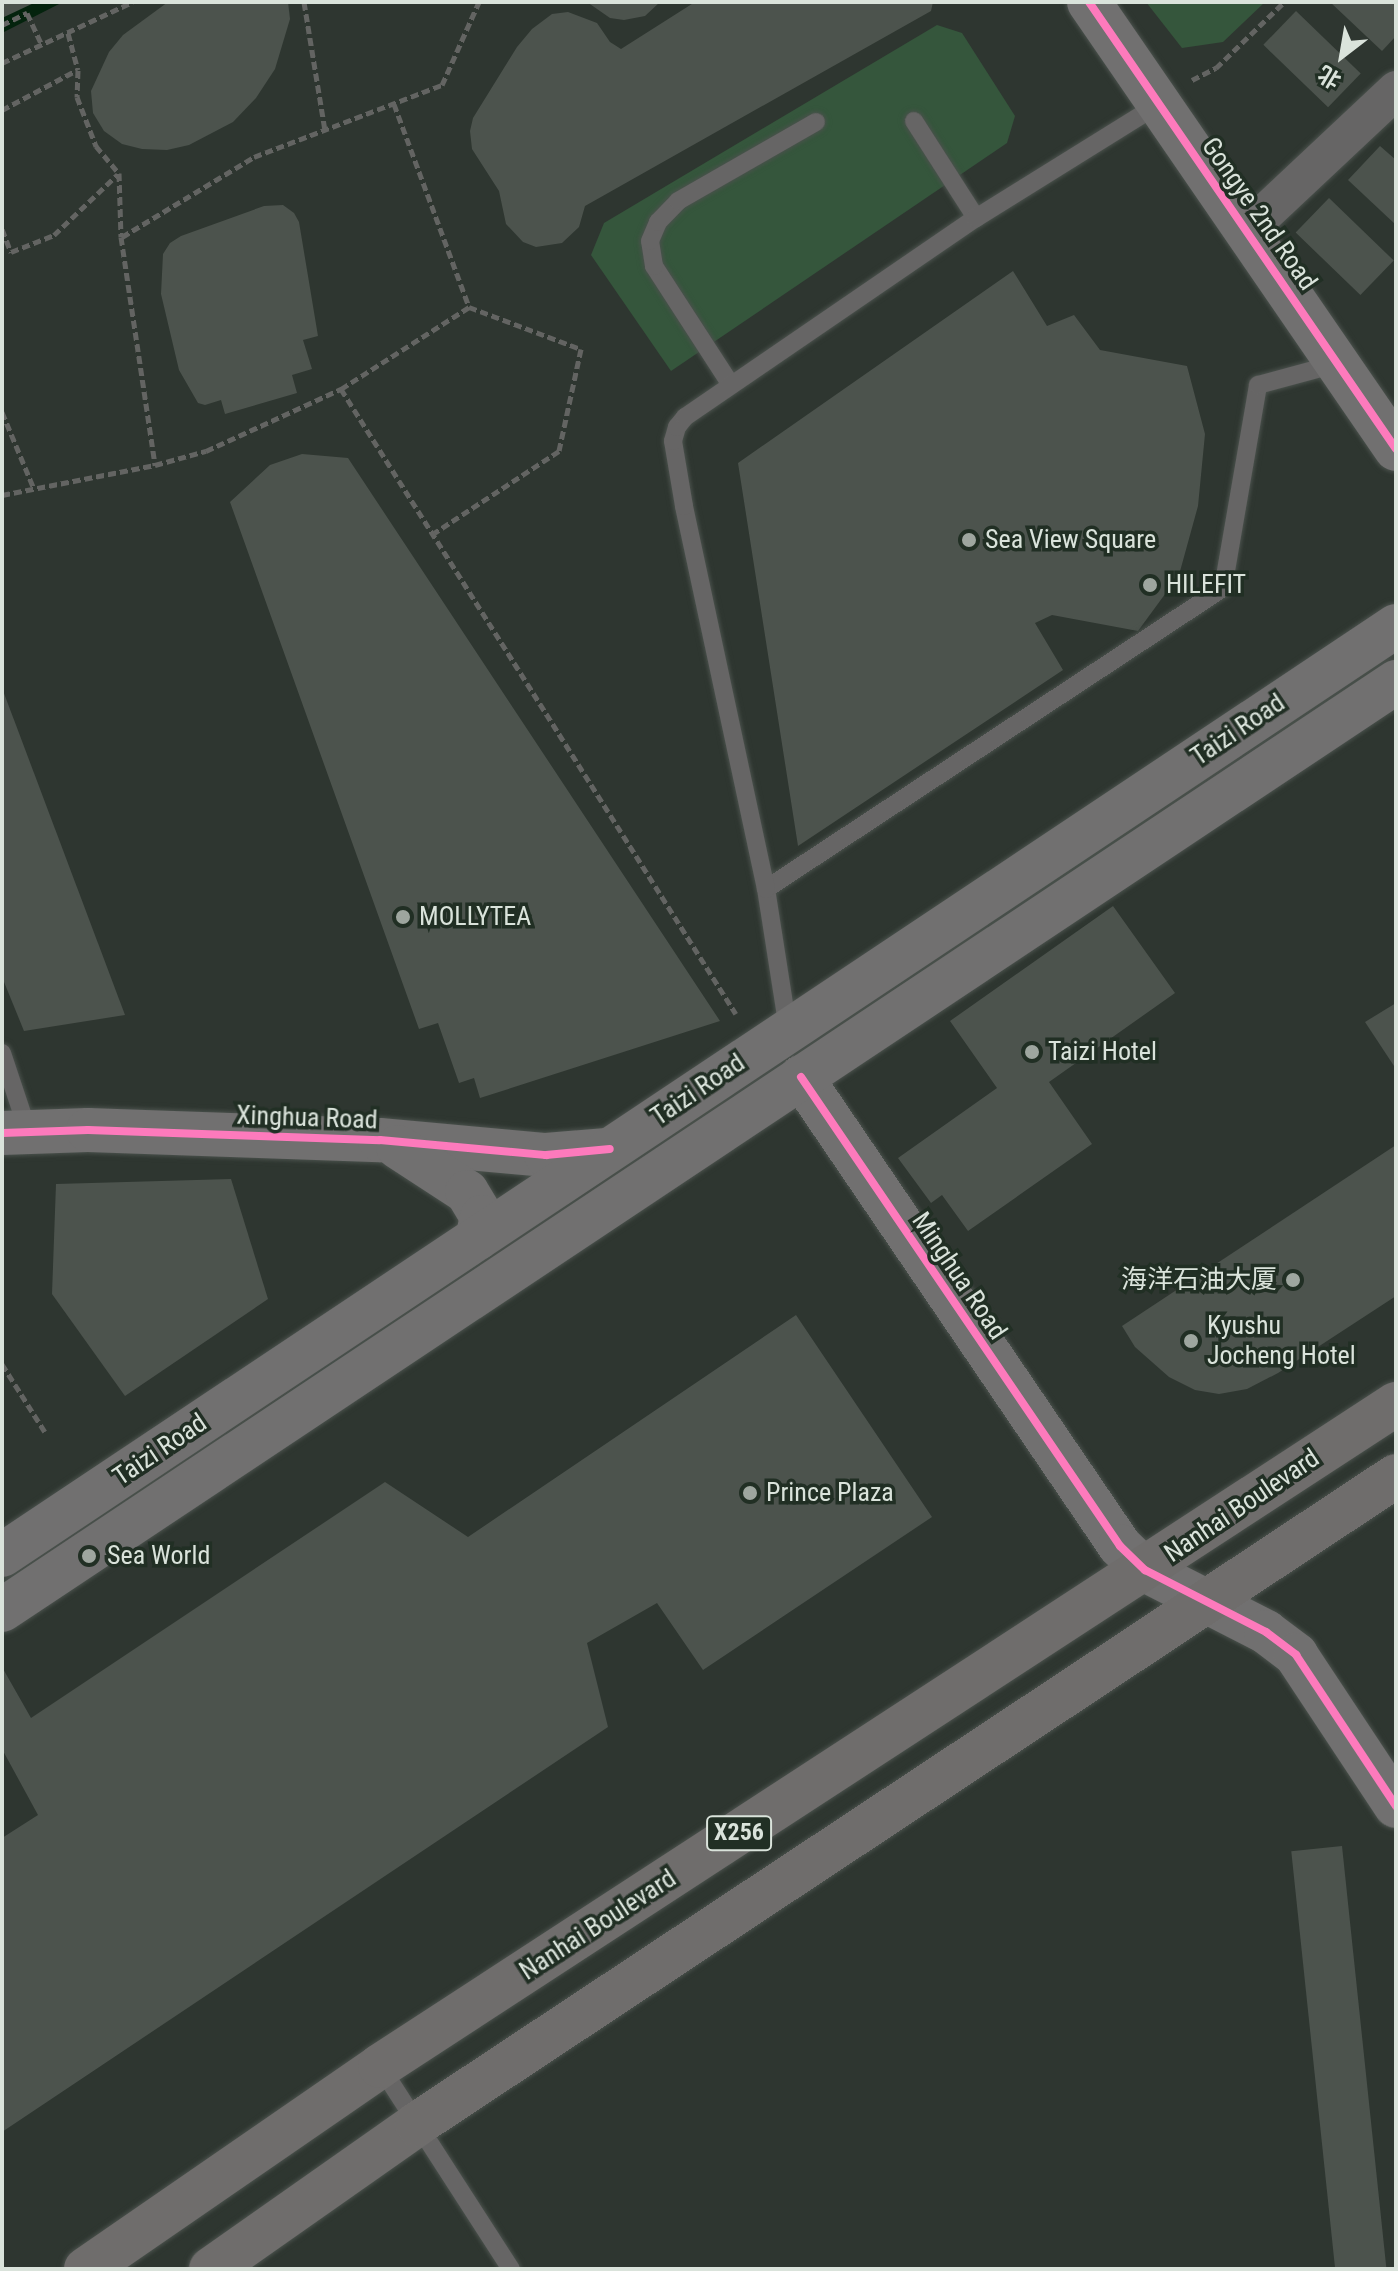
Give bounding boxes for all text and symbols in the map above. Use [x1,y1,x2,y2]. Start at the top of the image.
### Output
north arrow [1302,16,1382,96]
text: 北 [1314,61,1345,93]
street label: Gongye 2nd Road [1195,132,1323,296]
place label: Sea View Square [985,524,1156,556]
marker: Sea View Square [960,531,978,549]
place label: HILEFIT [1166,569,1246,601]
marker: HILEFIT [1141,576,1159,594]
street label: Taizi Road [1185,687,1291,773]
place label: MOLLYTEA [419,901,531,933]
marker: MOLLYTEA [394,908,412,926]
place label: Taizi Hotel [1048,1036,1157,1068]
marker: Taizi Hotel [1023,1043,1041,1061]
street label: Taizi Road [645,1047,751,1133]
street label: Xinghua Road [236,1100,378,1136]
street label: Minghua Road [905,1206,1013,1346]
place label: 海洋石油大厦 [1121,1264,1277,1296]
marker: 海洋石油大厦 [1284,1271,1302,1289]
place label: Kyushu Jocheng Hotel [1207,1310,1356,1372]
marker: Kyushu Jocheng Hotel [1182,1332,1200,1350]
street label: Taizi Road [107,1407,213,1493]
street label: Nanhai Boulevard [1159,1443,1325,1569]
place label: Prince Plaza [766,1477,894,1509]
marker: Prince Plaza [741,1484,759,1502]
place label: Sea World [107,1540,210,1572]
marker: Sea World [78,1545,100,1567]
road number: X256 [705,1813,773,1853]
street label: Nanhai Boulevard [514,1863,682,1987]

